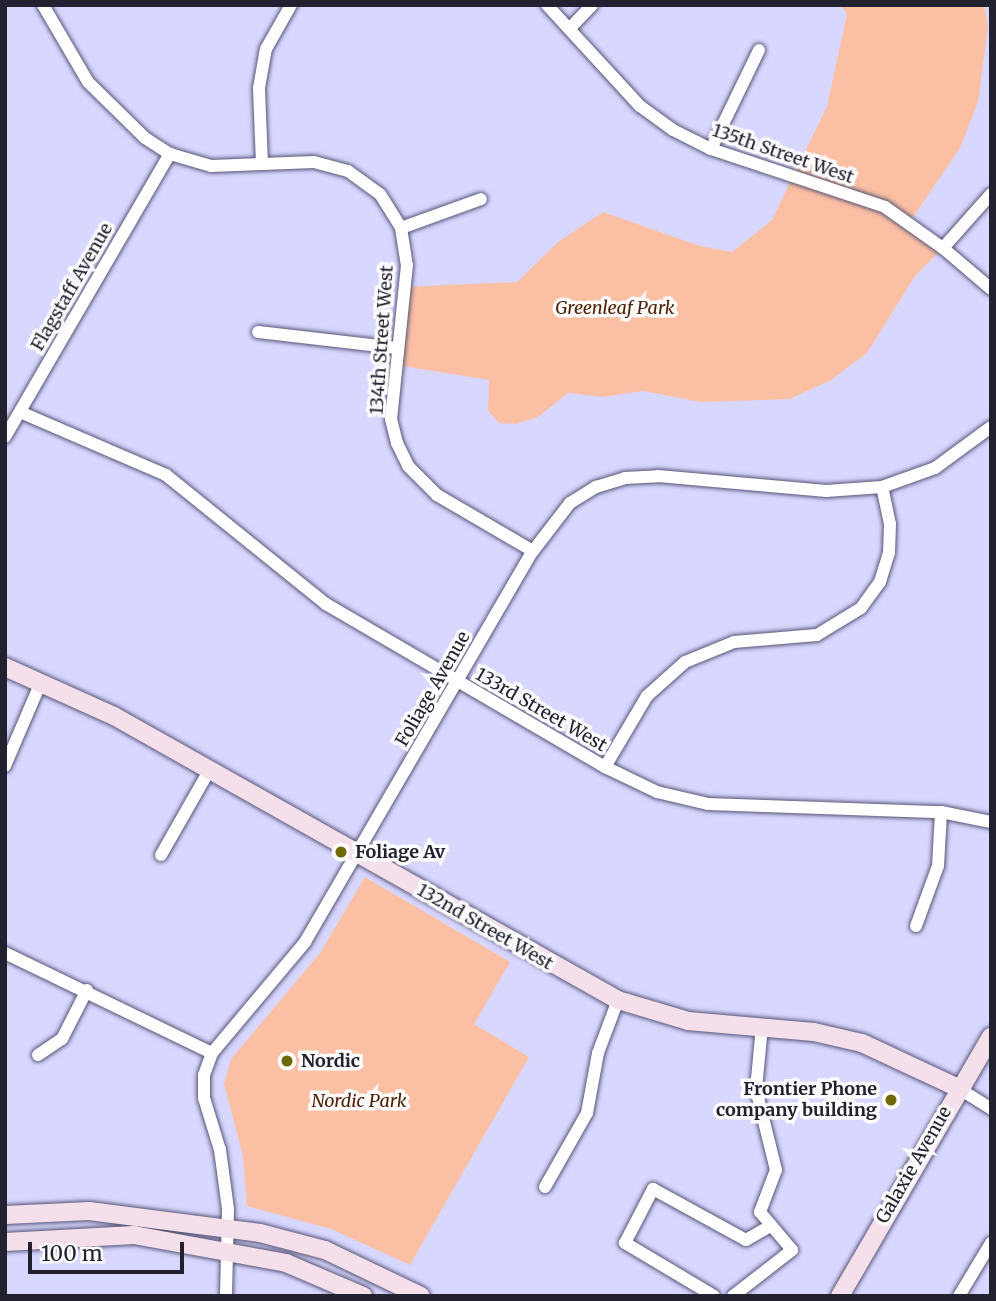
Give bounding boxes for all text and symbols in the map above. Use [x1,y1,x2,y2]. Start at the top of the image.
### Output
street label: 135th Street West [709,120,857,188]
street label: Flagstaff Avenue [27,219,117,355]
street label: 134th Street West [366,264,398,416]
park label: Greenleaf Park [555,297,675,319]
street label: Foliage Avenue [391,628,475,750]
street label: 133rd Street West [472,664,610,756]
place label: Foliage Av [355,841,445,863]
marker: Foliage Av [333,844,349,860]
street label: 132nd Street West [413,879,557,975]
place label: Nordic [301,1050,360,1072]
marker: Nordic [279,1053,295,1069]
place label: Frontier Phone company building [716,1079,877,1122]
park label: Nordic Park [311,1090,407,1112]
marker: Frontier Phone company building [883,1092,899,1108]
street label: Galaxie Avenue [872,1103,956,1227]
scale bar [32,1228,187,1272]
text: 100 m [41,1240,103,1267]

